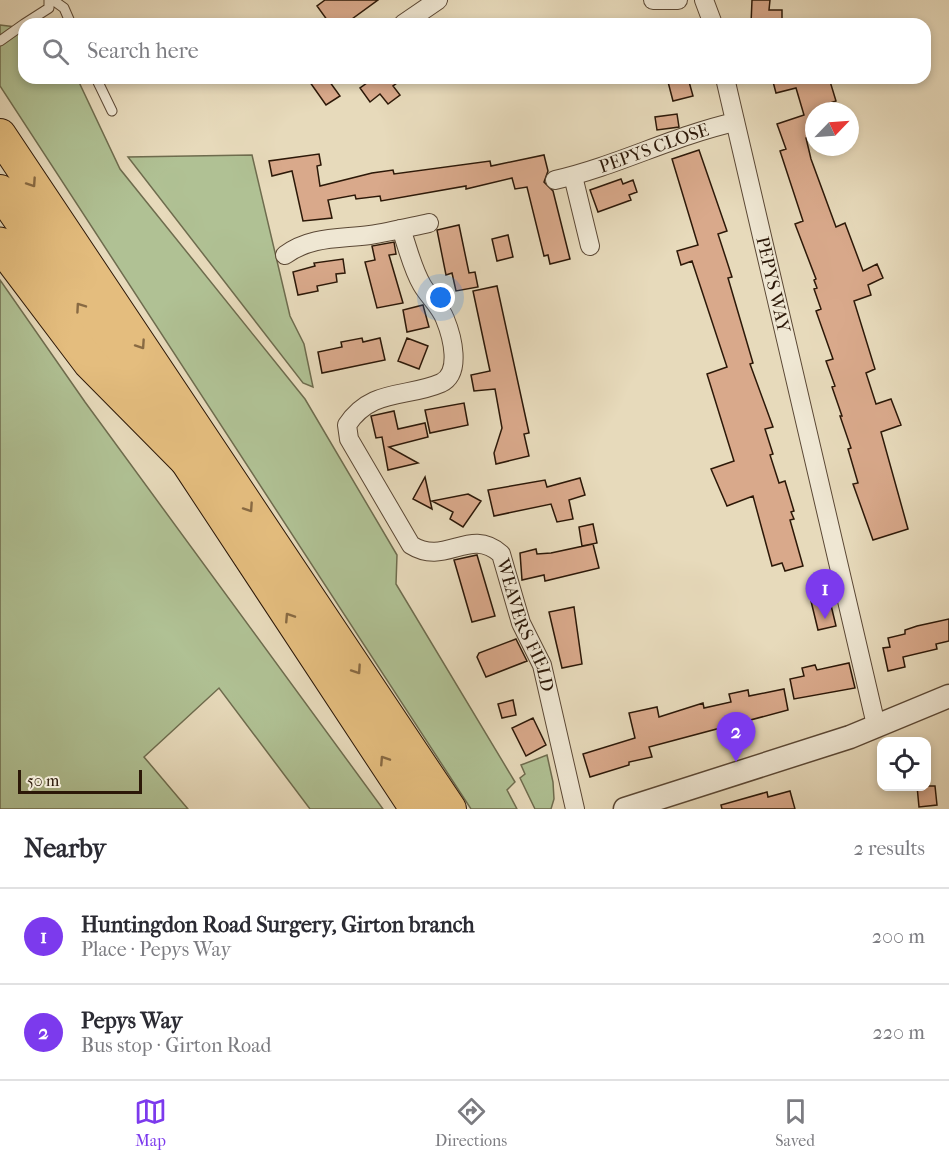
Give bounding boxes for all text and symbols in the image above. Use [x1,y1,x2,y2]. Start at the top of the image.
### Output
search box [18,18,931,84]
icon: search [39,35,72,68]
text: Search here [87,38,199,64]
north arrow [805,102,859,156]
street label: PEPYS CLOSE [596,119,712,178]
one-way arrow [25,177,36,188]
street label: PEPYS WAY [751,235,794,335]
your location [426,283,455,312]
one-way arrow [76,302,87,313]
one-way arrow [134,339,145,350]
one-way arrow [242,501,253,512]
street label: WEAVERS FIELD [492,555,558,694]
pin: 1 [806,570,844,619]
one-way arrow [286,612,297,623]
one-way arrow [350,663,361,674]
pin: 2 [716,712,756,762]
map controls [877,737,931,791]
button: locate [877,737,931,791]
one-way arrow [380,756,391,767]
scale bar [18,767,142,794]
text: 50 m [27,771,59,790]
text: Nearby [24,833,106,864]
text: 2 results [854,837,925,860]
text: Huntingdon Road Surgery, Girton branch [81,912,475,938]
text: 1 [40,925,47,948]
text: 200 m [872,925,925,948]
text: Place · Pepys Way [81,938,231,961]
text: Pepys Way [81,1008,182,1034]
text: 2 [38,1021,49,1044]
text: 220 m [872,1021,925,1044]
text: Bus stop · Girton Road [81,1034,271,1057]
tab: Map [134,1095,167,1150]
tab: Directions [435,1095,507,1150]
tab: Saved [775,1095,815,1150]

